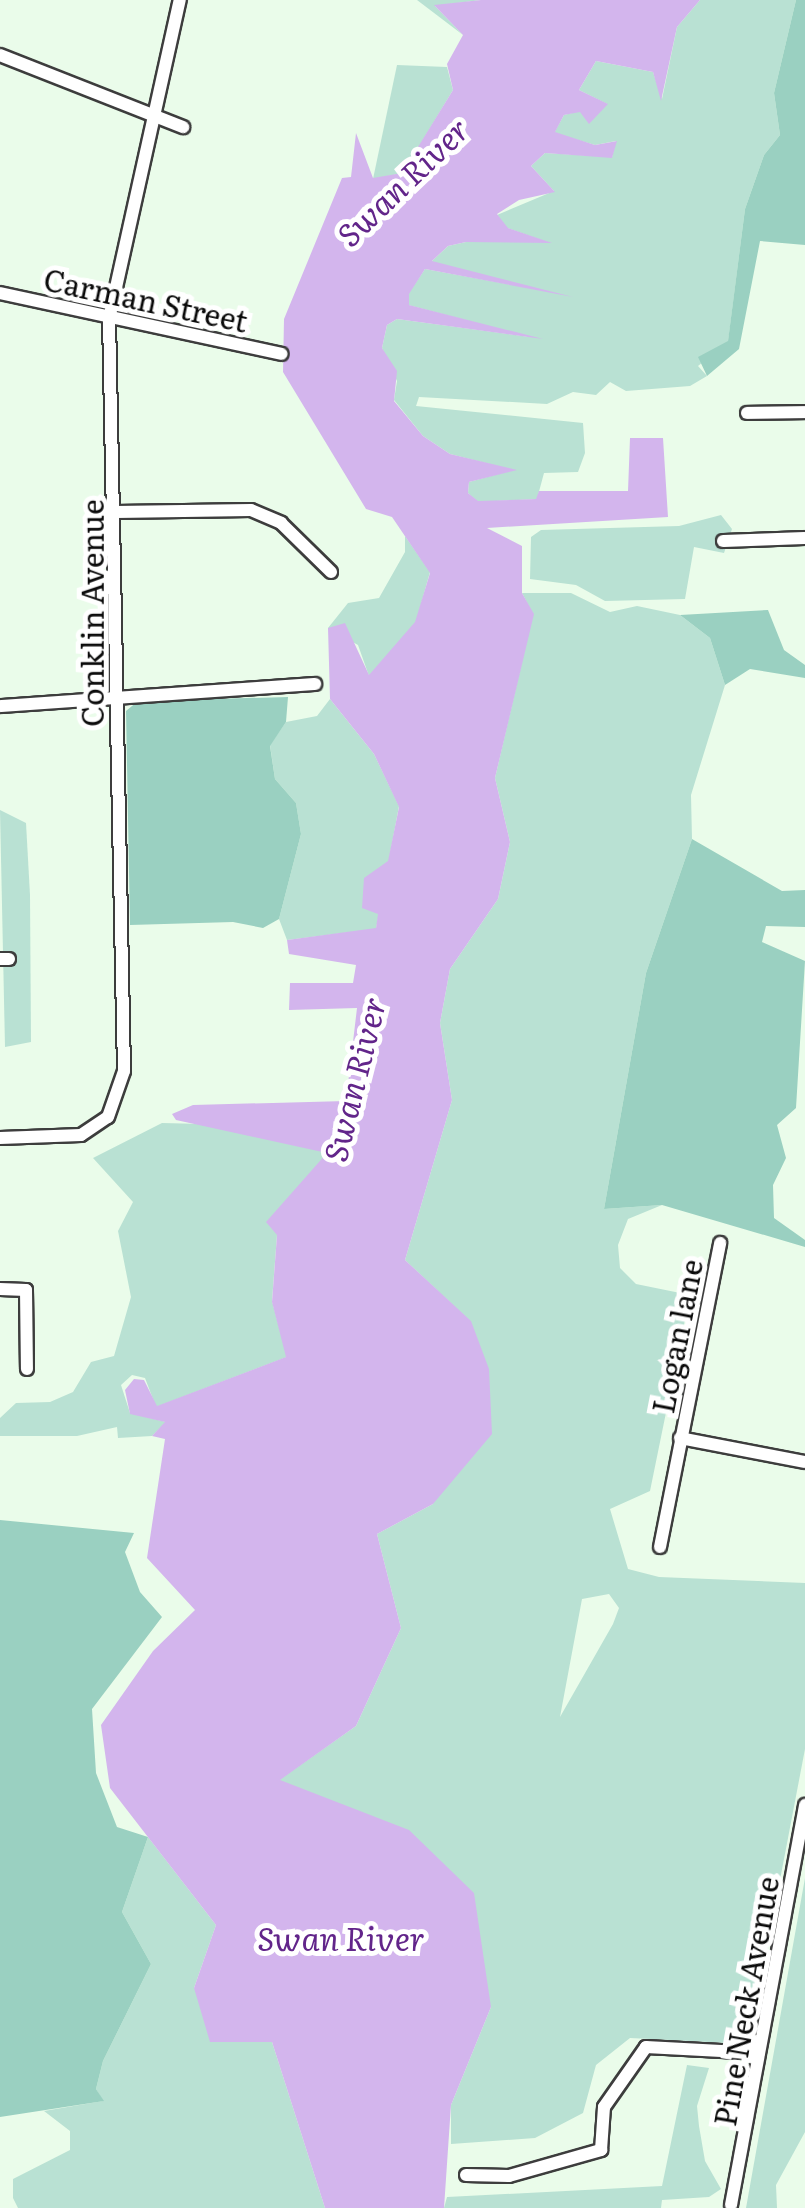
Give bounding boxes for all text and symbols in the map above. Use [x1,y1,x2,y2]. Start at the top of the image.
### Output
water label: Swan River [328,109,476,253]
street label: Carman Street [41,260,251,338]
street label: Conklin Avenue [73,499,109,727]
water label: Swan River [314,993,392,1165]
street label: Logan lane [643,1256,709,1416]
street label: Pine Neck Avenue [705,1873,785,2129]
water label: Swan River [257,1918,425,1956]

